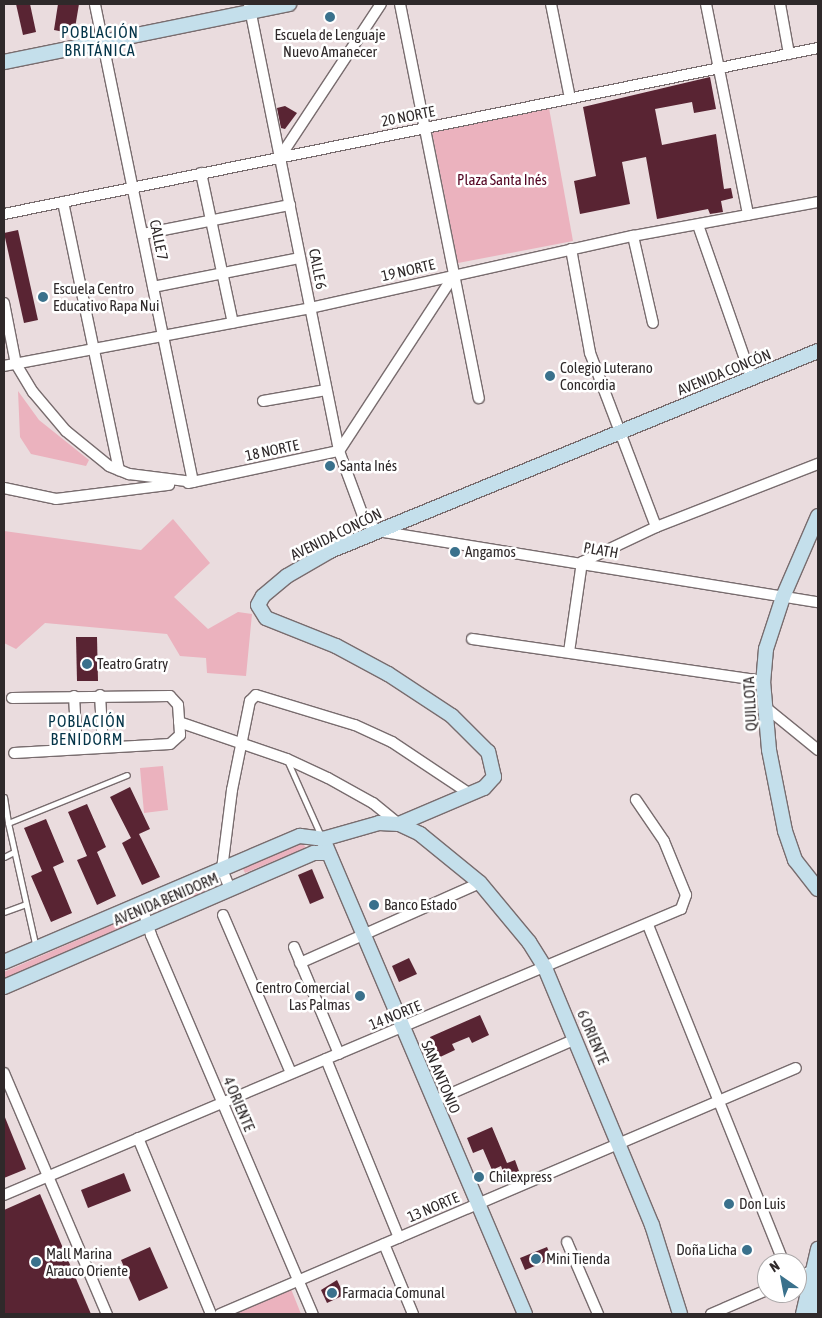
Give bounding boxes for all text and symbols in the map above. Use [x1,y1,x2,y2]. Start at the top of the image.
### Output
marker: Escuela de Lenguaje Nuevo Amanecer [324,11,336,23]
district label: POBLACIÓN BRITÁNICA [60,22,140,60]
place label: Escuela de Lenguaje Nuevo Amanecer [274,25,386,60]
street label: 20 NORTE [380,102,436,130]
park label: Plaza Santa Inés [457,171,547,189]
street label: CALLE 7 [146,218,172,262]
street label: CALLE 6 [305,247,331,291]
street label: 19 NORTE [380,255,436,285]
place label: Escuela Centro Educativo Rapa Nui [53,279,159,314]
marker: Escuela Centro Educativo Rapa Nui [37,291,49,303]
street label: AVENIDA CONCÓN [675,345,773,399]
place label: Colegio Luterano Concordia [560,358,653,393]
marker: Colegio Luterano Concordia [544,370,556,382]
street label: 18 NORTE [244,436,300,464]
place label: Santa Inés [340,457,397,475]
marker: Santa Inés [324,460,336,472]
street label: AVENIDA CONCÓN [287,504,385,564]
street label: PLATH [582,538,620,562]
place label: Angamos [465,543,516,561]
marker: Angamos [449,546,461,558]
place label: Teatro Gratry [97,655,168,673]
marker: Teatro Gratry [81,658,93,670]
street label: QUILLOTA [740,676,760,732]
district label: POBLACIÓN BENIDORM [47,711,127,749]
street label: AVENIDA BENIDORM [111,869,221,929]
place label: Banco Estado [384,896,457,914]
marker: Banco Estado [368,899,380,911]
place label: Centro Comercial Las Palmas [256,978,350,1013]
marker: Centro Comercial Las Palmas [354,990,366,1002]
street label: 14 NORTE [366,996,424,1034]
street label: 6 ORIENTE [574,1007,612,1067]
street label: SAN ANTONIO [418,1038,464,1116]
street label: 4 ORIENTE [220,1074,258,1134]
place label: Chilexpress [489,1168,552,1186]
marker: Chilexpress [473,1171,485,1183]
street label: 13 NORTE [405,1188,461,1226]
place label: Don Luis [739,1195,786,1213]
marker: Don Luis [723,1198,735,1210]
place label: Doña Licha [676,1241,737,1259]
place label: Mall Marina Arauco Oriente [46,1244,128,1279]
marker: Doña Licha [741,1244,753,1256]
place label: Mini Tienda [546,1250,610,1268]
marker: Mini Tienda [530,1253,542,1265]
north arrow [757,1253,807,1303]
marker: Mall Marina Arauco Oriente [30,1256,42,1268]
text: N [767,1257,782,1275]
place label: Farmacia Comunal [342,1284,445,1302]
marker: Farmacia Comunal [326,1287,338,1299]

